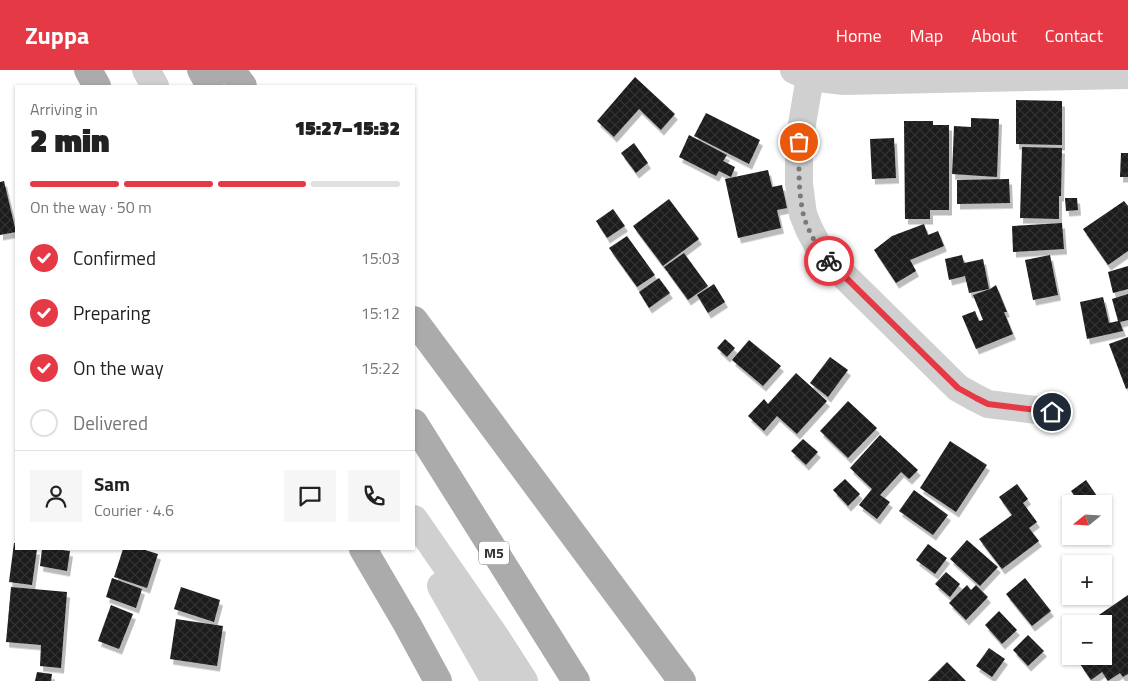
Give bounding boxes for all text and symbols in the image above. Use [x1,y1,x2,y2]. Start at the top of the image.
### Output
text: Zuppa [25,17,89,53]
text: Home [836,22,882,49]
text: Map [910,22,943,49]
text: About [971,22,1017,49]
text: Contact [1045,22,1103,49]
text: Arriving in [30,97,98,121]
text: 15:27–15:32 [295,113,400,142]
text: 2 min [30,116,110,164]
pin [778,121,820,163]
icon: bag [785,128,813,156]
text: On the way · 50 m [30,195,152,219]
courier [804,236,854,286]
text: Confirmed [73,243,156,272]
icon: check [30,244,58,272]
text: 15:03 [361,246,400,270]
icon: bike [815,247,843,275]
text: Preparing [73,298,150,327]
icon: check [30,299,58,327]
text: 15:12 [361,301,400,325]
text: On the way [73,353,164,382]
icon: check [30,354,58,382]
text: 15:22 [361,356,400,380]
pin [1031,391,1073,433]
icon: home [1038,398,1066,426]
text: Delivered [73,408,148,437]
text: Sam [94,469,130,498]
button: person [30,470,82,522]
button: chat [284,470,336,522]
button: phone [348,470,400,522]
north arrow [1062,495,1112,545]
map controls [1062,495,1112,665]
text: Courier · 4.6 [94,498,174,522]
road number: M5 [479,542,509,564]
button: + [1062,555,1112,605]
button: − [1062,615,1112,665]

